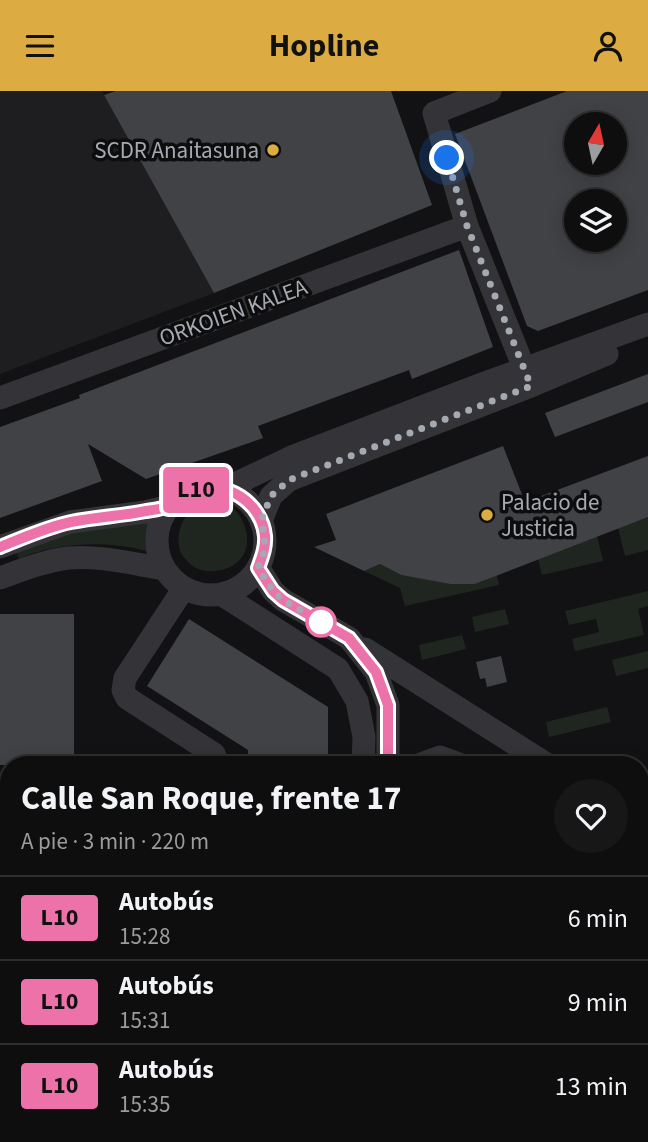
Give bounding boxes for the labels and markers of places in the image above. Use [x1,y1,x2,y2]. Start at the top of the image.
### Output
place label: SCDR Anaitasuna [94,134,259,167]
marker: SCDR Anaitasuna [265,142,281,158]
place label: Palacio de Justicia [501,486,599,545]
marker: Palacio de Justicia [479,507,495,523]
unlabelled marker [306,607,336,637]

